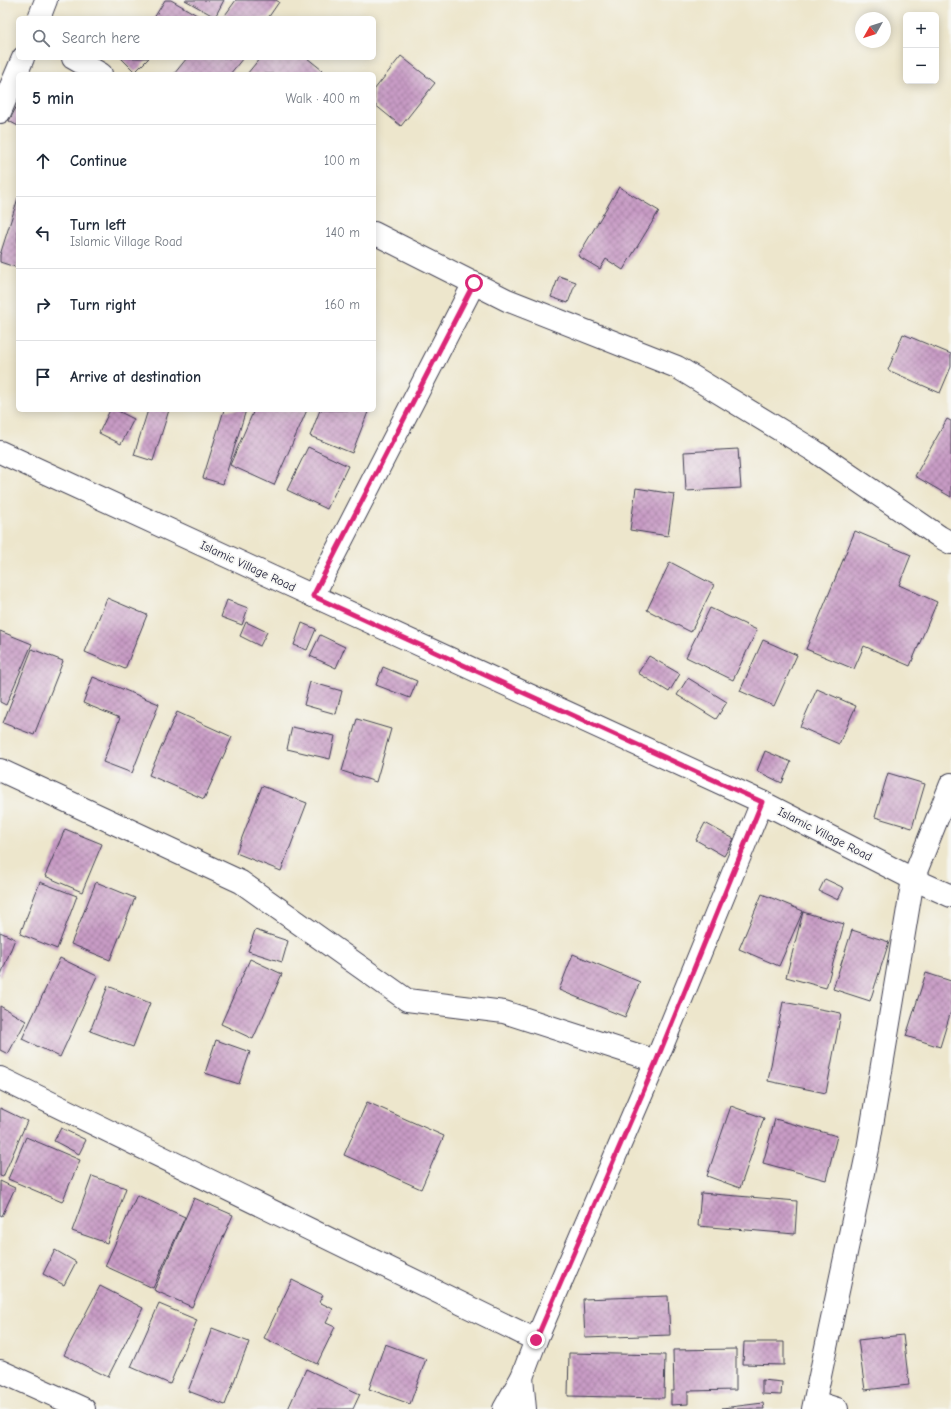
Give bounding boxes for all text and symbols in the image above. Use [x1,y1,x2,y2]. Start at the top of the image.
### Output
north arrow [855,12,891,48]
map controls [903,12,939,84]
button: + [903,12,939,48]
search box [16,16,376,60]
icon: search [30,27,52,49]
text: Search here [62,29,140,47]
button: − [903,48,939,84]
text: 5 min [32,89,74,108]
text: Walk · 400 m [286,91,360,106]
icon: ahead [32,150,54,172]
text: Continue [70,152,127,170]
text: 100 m [324,153,360,168]
text: Turn left [70,216,126,234]
icon: left [32,222,54,244]
text: 140 m [326,225,360,240]
text: Islamic Village Road [70,234,183,249]
route start [465,274,483,292]
icon: right [32,294,54,316]
text: Turn right [70,296,136,314]
text: 160 m [325,297,360,312]
icon: arrive [32,366,54,388]
text: Arrive at destination [70,368,201,386]
street label: Islamic Village Road [198,538,298,594]
street label: Islamic Village Road [776,804,874,864]
route end [527,1331,545,1349]

